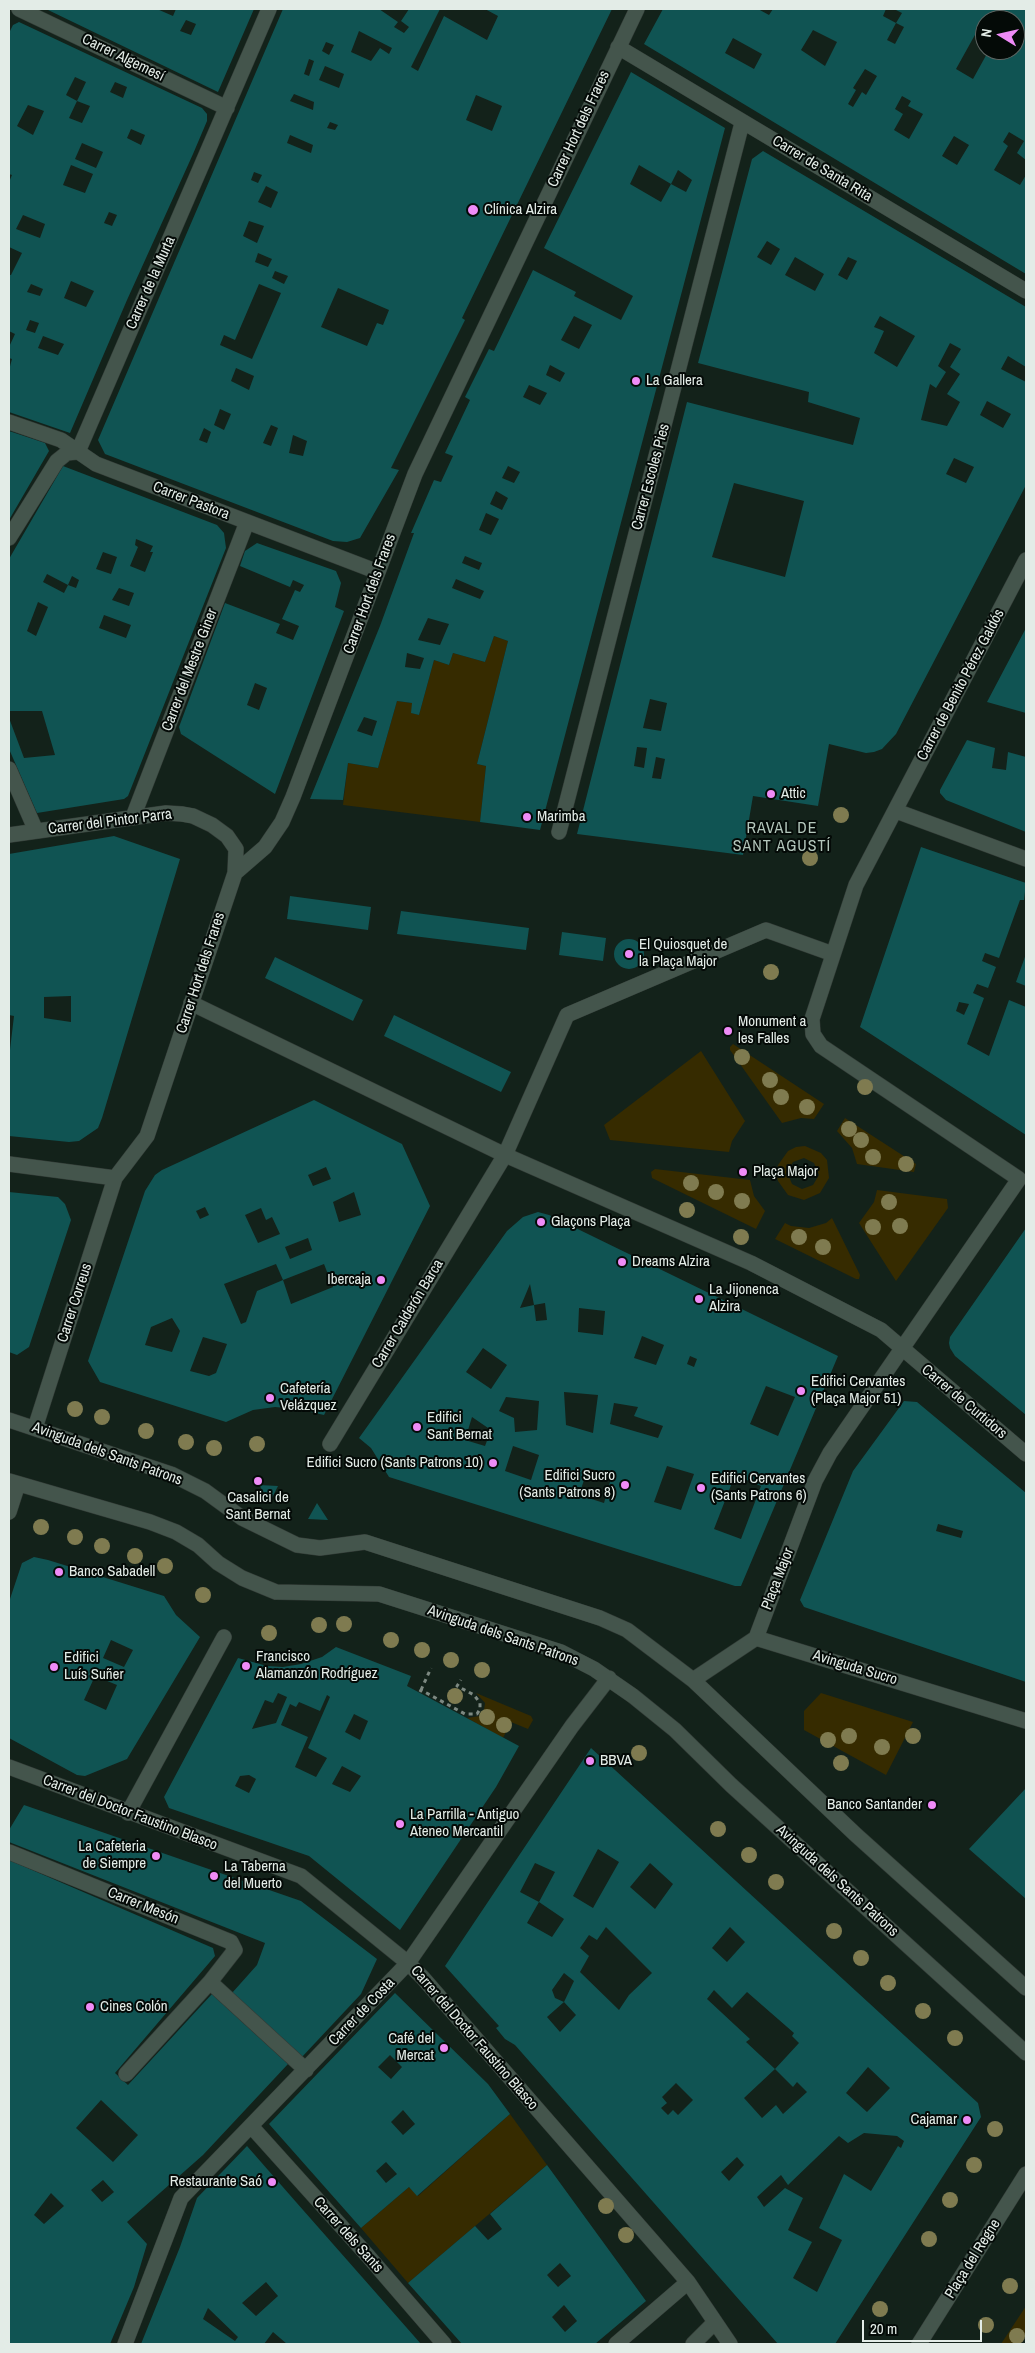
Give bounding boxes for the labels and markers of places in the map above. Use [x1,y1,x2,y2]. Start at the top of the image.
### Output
place label: Clínica Alzira [484,201,557,219]
marker: Clínica Alzira [466,203,480,217]
place label: La Gallera [646,372,703,390]
marker: La Gallera [630,375,642,387]
place label: Attic [781,785,806,803]
marker: Attic [765,788,777,800]
place label: Marimba [537,808,586,826]
marker: Marimba [521,811,533,823]
place label: El Quiosquet de la Plaça Major [639,936,727,971]
marker: El Quiosquet de la Plaça Major [623,948,635,960]
place label: Monument a les Falles [738,1013,806,1048]
marker: Monument a les Falles [722,1025,734,1037]
place label: Plaça Major [753,1163,818,1181]
marker: Plaça Major [737,1166,749,1178]
place label: Glaçons Plaça [551,1213,630,1231]
marker: Glaçons Plaça [535,1216,547,1228]
place label: Dreams Alzira [632,1253,710,1271]
marker: Dreams Alzira [616,1256,628,1268]
place label: Ibercaja [327,1271,371,1289]
marker: Ibercaja [375,1274,387,1286]
place label: La Jijonenca Alzira [709,1281,779,1316]
marker: La Jijonenca Alzira [693,1293,705,1305]
place label: Edifici Cervantes (Plaça Major 51) [811,1373,905,1408]
place label: Cafetería Velázquez [280,1380,337,1415]
marker: Edifici Cervantes (Plaça Major 51) [795,1385,807,1397]
marker: Cafetería Velázquez [264,1392,276,1404]
place label: Edifici Sant Bernat [427,1409,492,1444]
marker: Edifici Sant Bernat [411,1421,423,1433]
place label: Edifici Sucro (Sants Patrons 10) [307,1454,483,1472]
marker: Edifici Sucro (Sants Patrons 10) [487,1457,499,1469]
place label: Edifici Sucro (Sants Patrons 8) [519,1467,615,1502]
place label: Edifici Cervantes (Sants Patrons 6) [711,1470,807,1505]
marker: Casalici de Sant Bernat [252,1475,264,1487]
marker: Edifici Sucro (Sants Patrons 8) [619,1479,631,1491]
marker: Edifici Cervantes (Sants Patrons 6) [695,1482,707,1494]
place label: Casalici de Sant Bernat [226,1489,290,1524]
place label: Banco Sabadell [69,1563,155,1581]
marker: Banco Sabadell [53,1566,65,1578]
place label: Francisco Alamanzón Rodríguez [256,1648,378,1683]
place label: Edifici Luís Suñer [64,1649,123,1684]
marker: Francisco Alamanzón Rodríguez [240,1660,252,1672]
marker: Edifici Luís Suñer [48,1661,60,1673]
place label: BBVA [600,1752,632,1770]
marker: BBVA [584,1755,596,1767]
place label: Banco Santander [827,1796,922,1814]
marker: Banco Santander [926,1799,938,1811]
place label: La Parrilla - Antiguo Ateneo Mercantil [410,1806,519,1841]
marker: La Parrilla - Antiguo Ateneo Mercantil [394,1818,406,1830]
place label: La Cafeteria de Siempre [78,1838,146,1873]
marker: La Cafeteria de Siempre [150,1850,162,1862]
place label: La Taberna del Muerto [224,1858,286,1893]
marker: La Taberna del Muerto [208,1870,220,1882]
place label: Cines Colón [100,1998,168,2016]
marker: Cines Colón [84,2001,96,2013]
place label: Café del Mercat [388,2030,434,2065]
marker: Café del Mercat [438,2042,450,2054]
place label: Cajamar [911,2111,957,2129]
marker: Cajamar [961,2114,973,2126]
place label: Restaurante Saó [170,2173,262,2191]
marker: Restaurante Saó [266,2176,278,2188]

